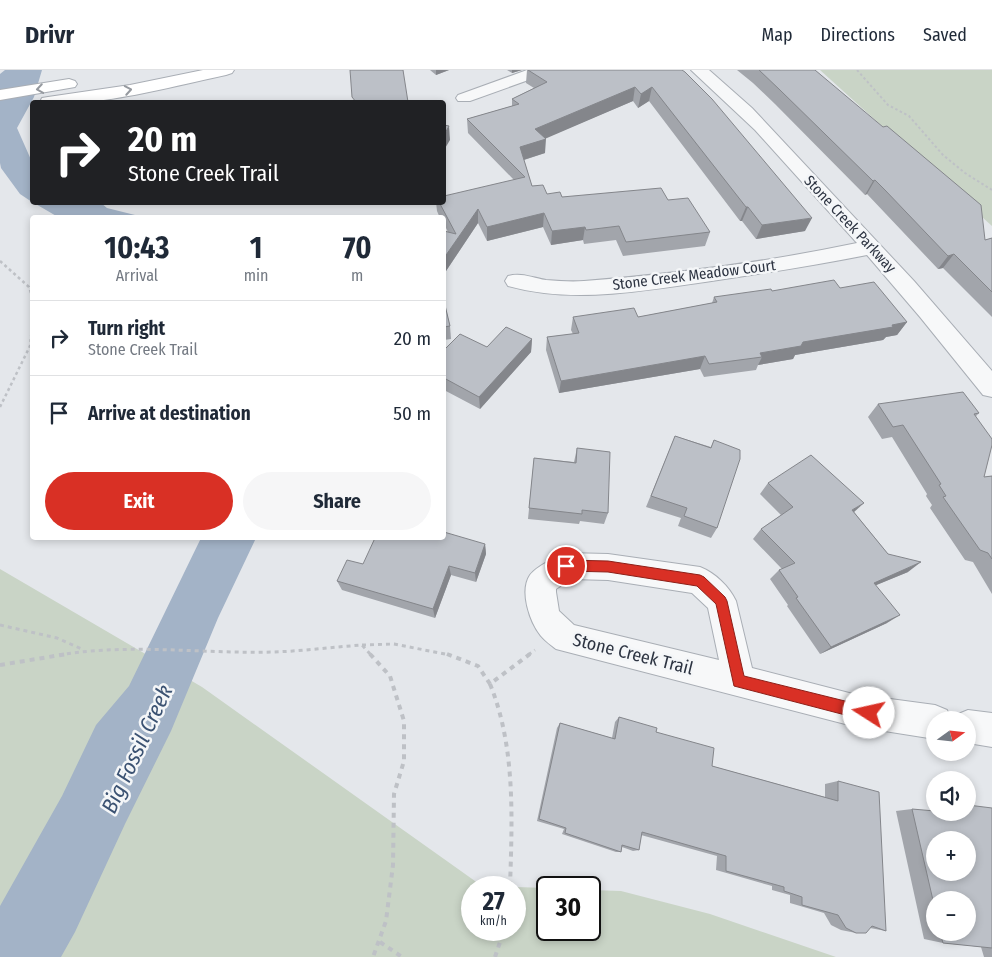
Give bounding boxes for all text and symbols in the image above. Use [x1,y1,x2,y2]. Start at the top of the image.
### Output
text: Drivr [25,21,74,49]
text: Map [761,24,793,46]
text: Directions [821,24,895,46]
text: Saved [923,24,967,46]
one-way arrow [35,83,44,93]
one-way arrow [124,86,133,96]
text: 20 m [128,118,197,160]
icon: right [45,120,110,185]
text: Stone Creek Trail [128,160,279,187]
street label: Stone Creek Parkway [800,172,900,277]
text: 10:43 [104,230,169,266]
text: 1 [250,230,262,266]
text: 70 [343,230,372,266]
street label: Stone Creek Meadow Court [611,256,777,294]
text: Arrival [116,266,158,285]
text: min [244,266,268,285]
text: m [351,266,363,285]
text: Turn right [88,317,165,340]
icon: right [45,324,73,352]
text: 20 m [394,327,431,350]
text: Stone Creek Trail [88,340,198,359]
icon: arrive [45,399,73,427]
text: Arrive at destination [88,402,251,425]
text: 50 m [393,402,431,425]
button: Exit [45,472,233,530]
button: Share [243,472,431,530]
pin [545,545,587,587]
icon: arrive [552,552,580,580]
street label: Stone Creek Trail [571,628,696,680]
water label: Big Fossil Creek [95,680,179,818]
position arrow [842,686,894,738]
north arrow [926,711,976,761]
map controls [926,711,976,941]
button: sound [926,771,976,821]
button: + [926,831,976,881]
speed limit sign: 30 [536,876,601,941]
text: 27 [482,887,505,917]
button: − [926,891,976,941]
text: km/h [480,914,507,928]

